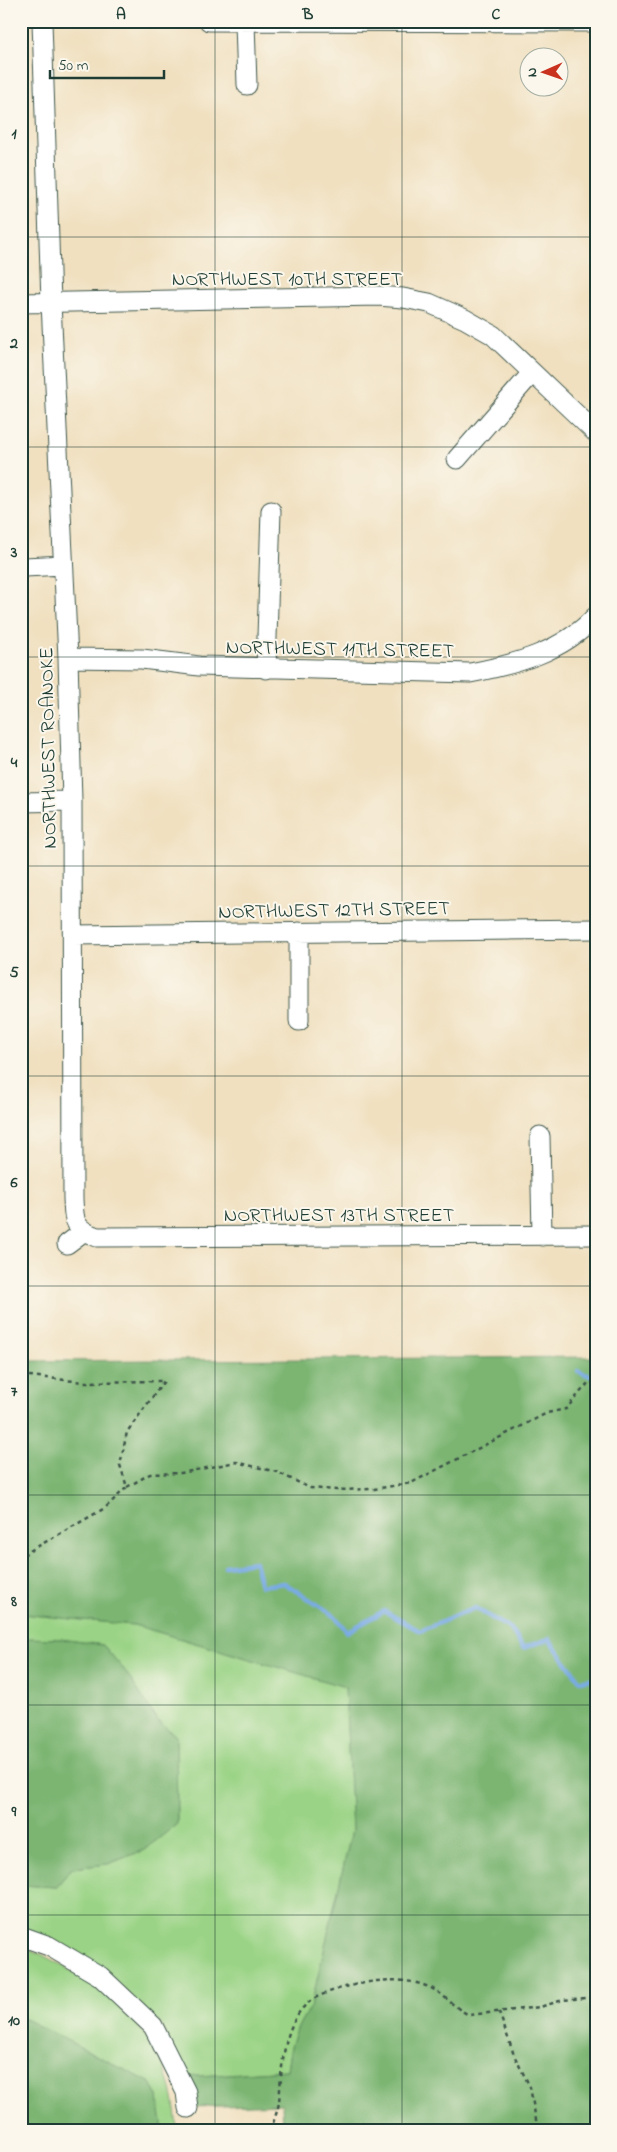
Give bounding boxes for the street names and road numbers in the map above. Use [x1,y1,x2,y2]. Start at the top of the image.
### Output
street label: NORTHWEST 10TH STREET [172,266,402,295]
street label: NORTHWEST 11TH STREET [226,634,454,667]
street label: NORTHWEST ROANOKE [33,647,66,849]
street label: NORTHWEST 12TH STREET [218,895,450,928]
street label: NORTHWEST 13TH STREET [224,1202,454,1231]

